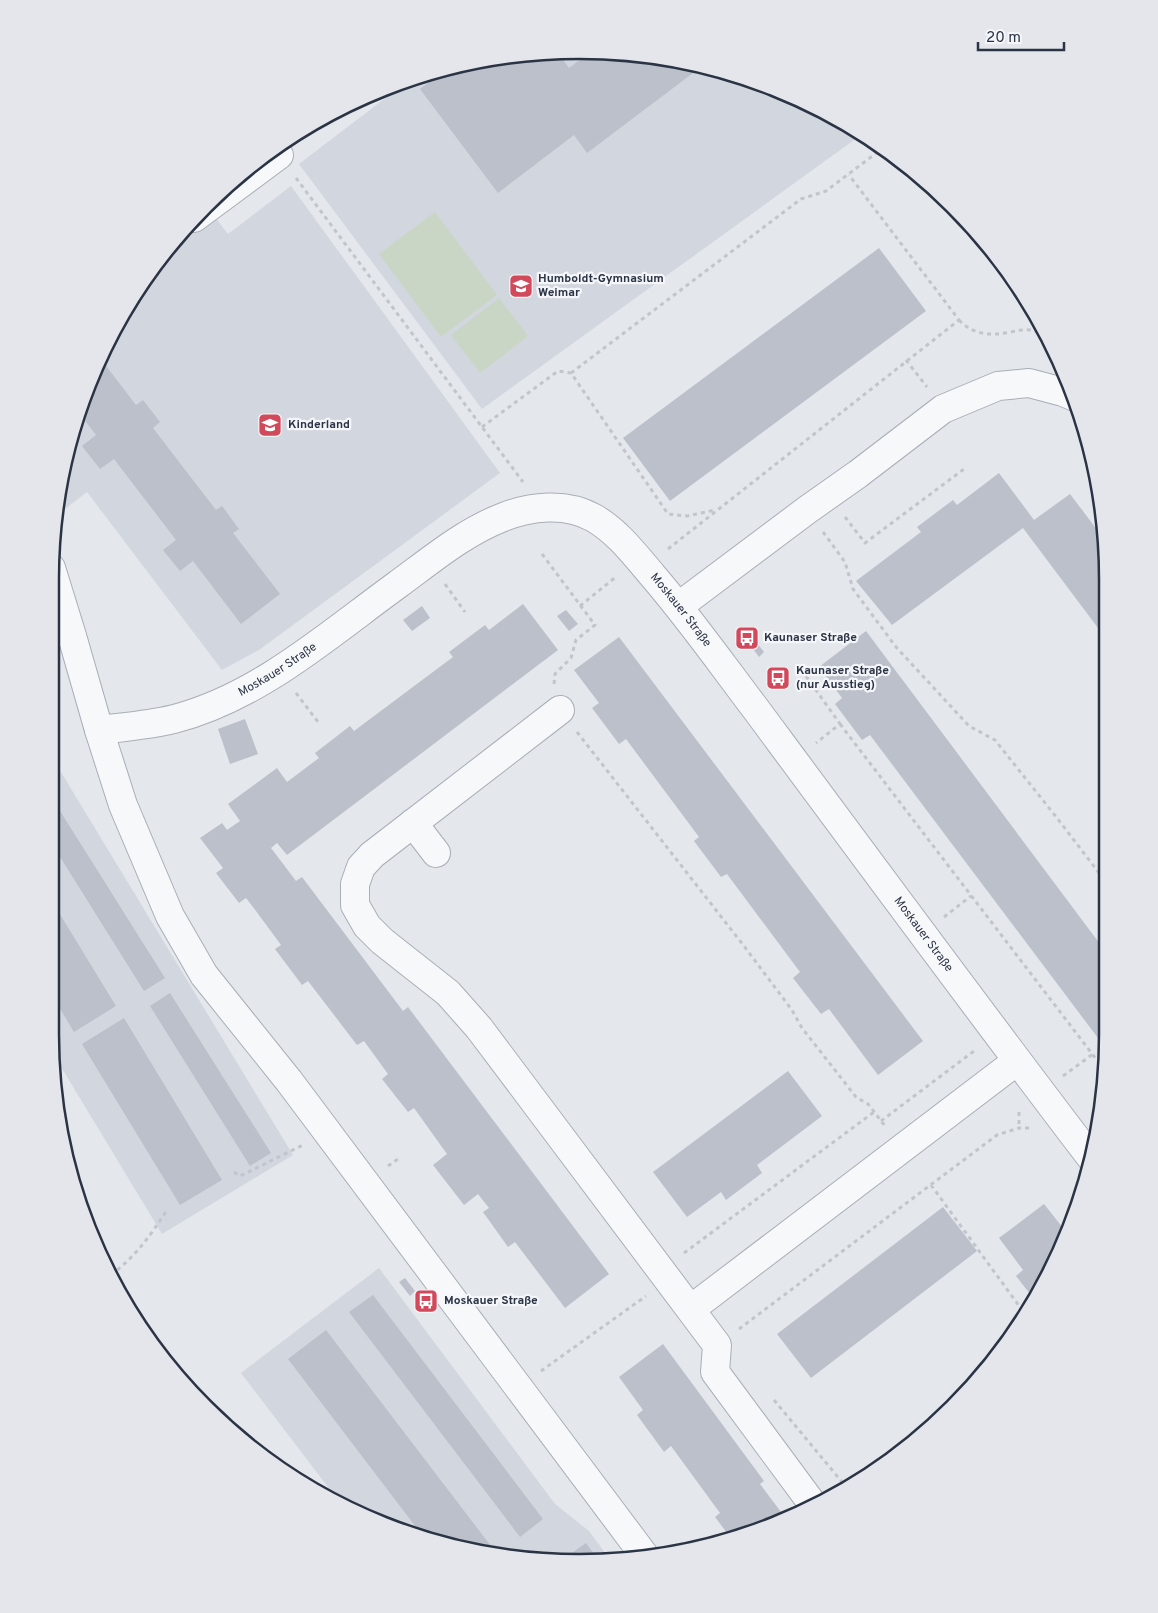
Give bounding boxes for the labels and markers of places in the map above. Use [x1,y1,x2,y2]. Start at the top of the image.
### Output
place label: Humboldt-Gymnasium Weimar [538,271,664,301]
school or university icon: Humboldt-Gymnasium Weimar [508,273,534,299]
school or university icon: Kinderland [257,412,283,438]
place label: Kinderland [288,417,350,433]
bus stop icon: Kaunaser Straße [734,625,760,651]
place label: Kaunaser Straße [764,630,857,646]
place label: Kaunaser Straße (nur Ausstieg) [796,663,889,693]
bus stop icon: Kaunaser Straße (nur Ausstieg) [765,665,791,691]
bus stop icon: Moskauer Straße [413,1288,439,1314]
place label: Moskauer Straße [444,1293,538,1309]

